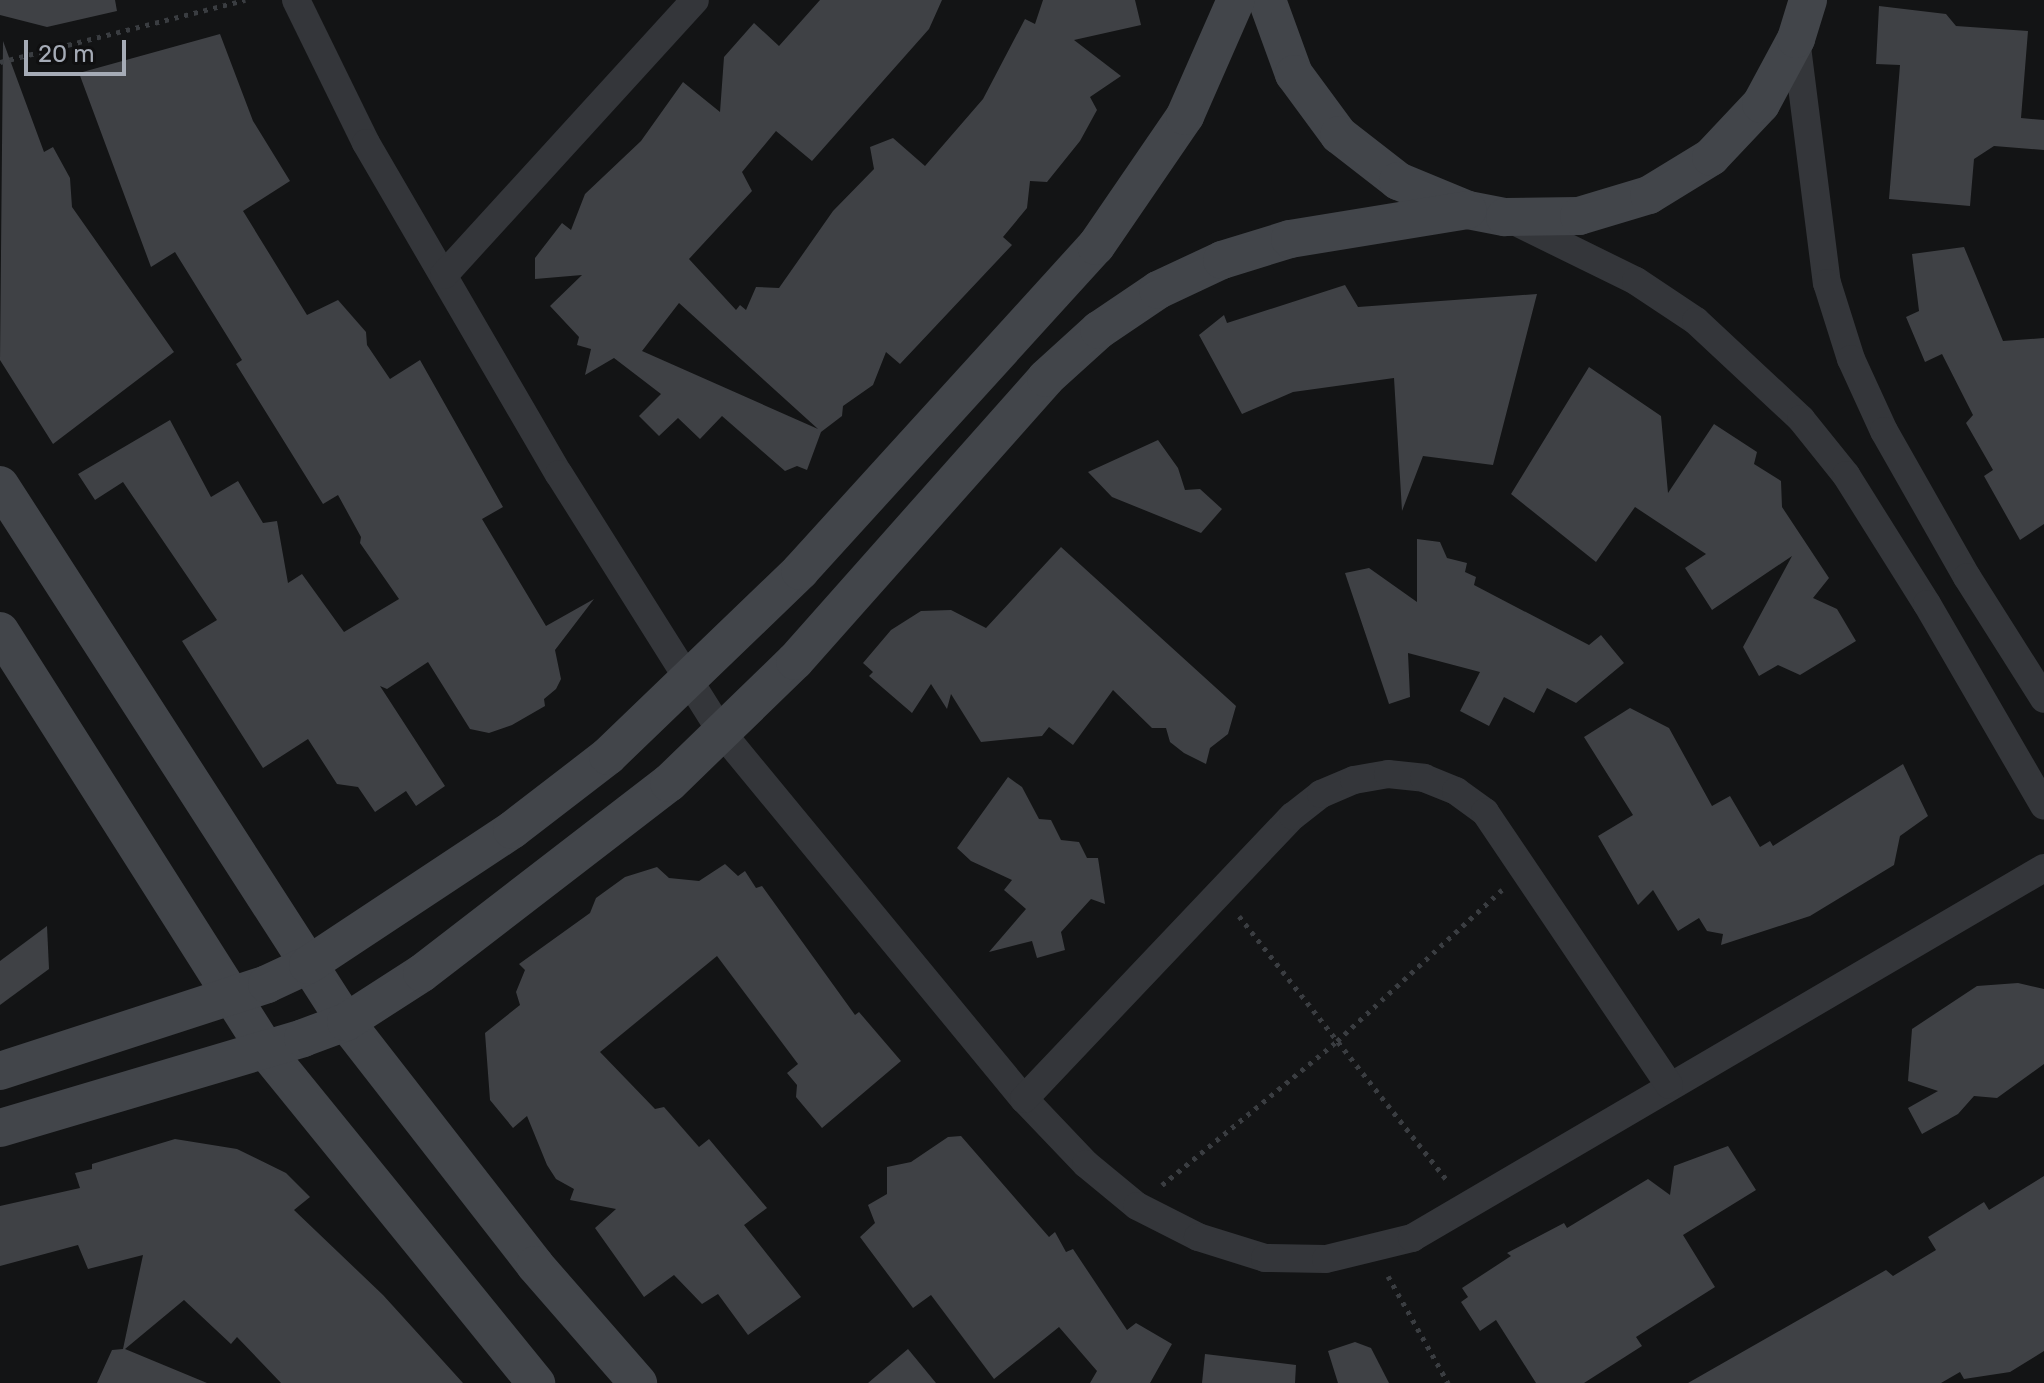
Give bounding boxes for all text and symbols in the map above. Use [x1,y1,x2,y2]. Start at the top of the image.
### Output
scale bar [28,24,130,74]
text: 20 m [38,40,95,68]

